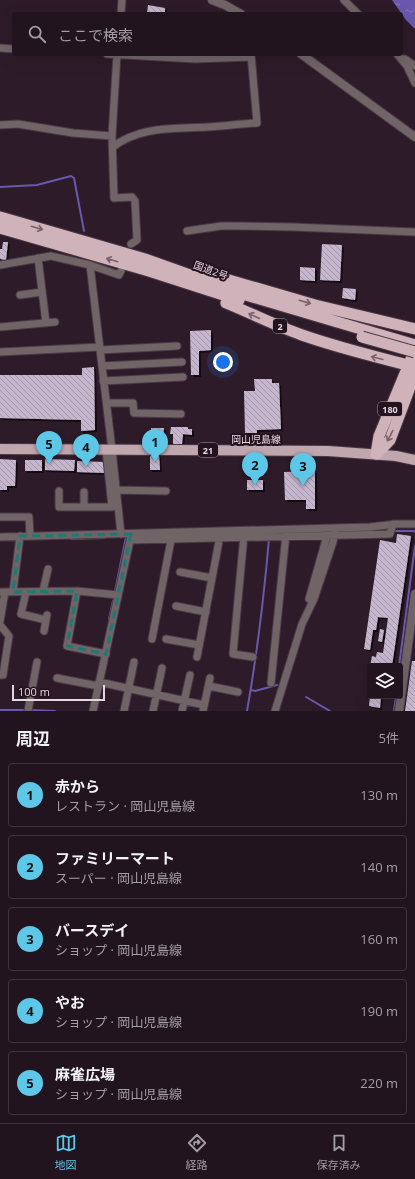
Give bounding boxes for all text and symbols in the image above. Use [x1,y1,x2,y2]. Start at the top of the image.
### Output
search box [12,12,403,56]
icon: search [26,23,48,45]
text: ここで検索 [58,25,133,45]
one-way arrow [31,225,44,232]
one-way arrow [106,256,119,263]
street label: 国道2号 [192,257,230,283]
one-way arrow [298,299,311,306]
one-way arrow [249,311,261,319]
road number: 2 [273,319,287,333]
your location [213,352,233,372]
one-way arrow [371,353,384,361]
road number: 180 [378,402,402,416]
pin: 1 [142,429,168,462]
one-way arrow [386,430,393,442]
pin: 5 [36,431,62,464]
street label: 岡山児島線 [231,432,281,446]
pin: 4 [73,434,99,467]
road number: 21 [198,443,218,457]
pin: 2 [242,452,268,485]
pin: 3 [290,453,316,486]
map controls [367,663,403,699]
button: layers [367,663,403,699]
scale bar [12,683,105,702]
text: 100 m [18,684,50,699]
text: 周辺 [16,727,50,750]
text: 5件 [379,729,399,747]
text: 赤から [55,776,100,796]
text: 1 [26,786,34,804]
text: 130 m [360,786,398,804]
text: レストラン · 岡山児島線 [55,797,195,815]
text: ファミリーマート [55,848,175,868]
text: 2 [26,858,34,876]
text: 140 m [360,858,398,876]
text: スーパー · 岡山児島線 [55,869,182,887]
text: バースデイ [55,920,129,940]
text: 3 [26,930,34,948]
text: 160 m [360,930,398,948]
text: ショップ · 岡山児島線 [55,941,182,959]
text: やお [55,992,85,1012]
text: 4 [26,1002,34,1020]
text: 190 m [360,1002,398,1020]
text: ショップ · 岡山児島線 [55,1013,182,1031]
text: 麻雀広場 [55,1064,115,1084]
text: 5 [26,1074,34,1092]
text: 220 m [360,1074,398,1092]
text: ショップ · 岡山児島線 [55,1085,182,1103]
tab: 地図 [55,1132,77,1172]
tab: 経路 [186,1132,208,1172]
tab: 保存済み [317,1132,361,1172]

